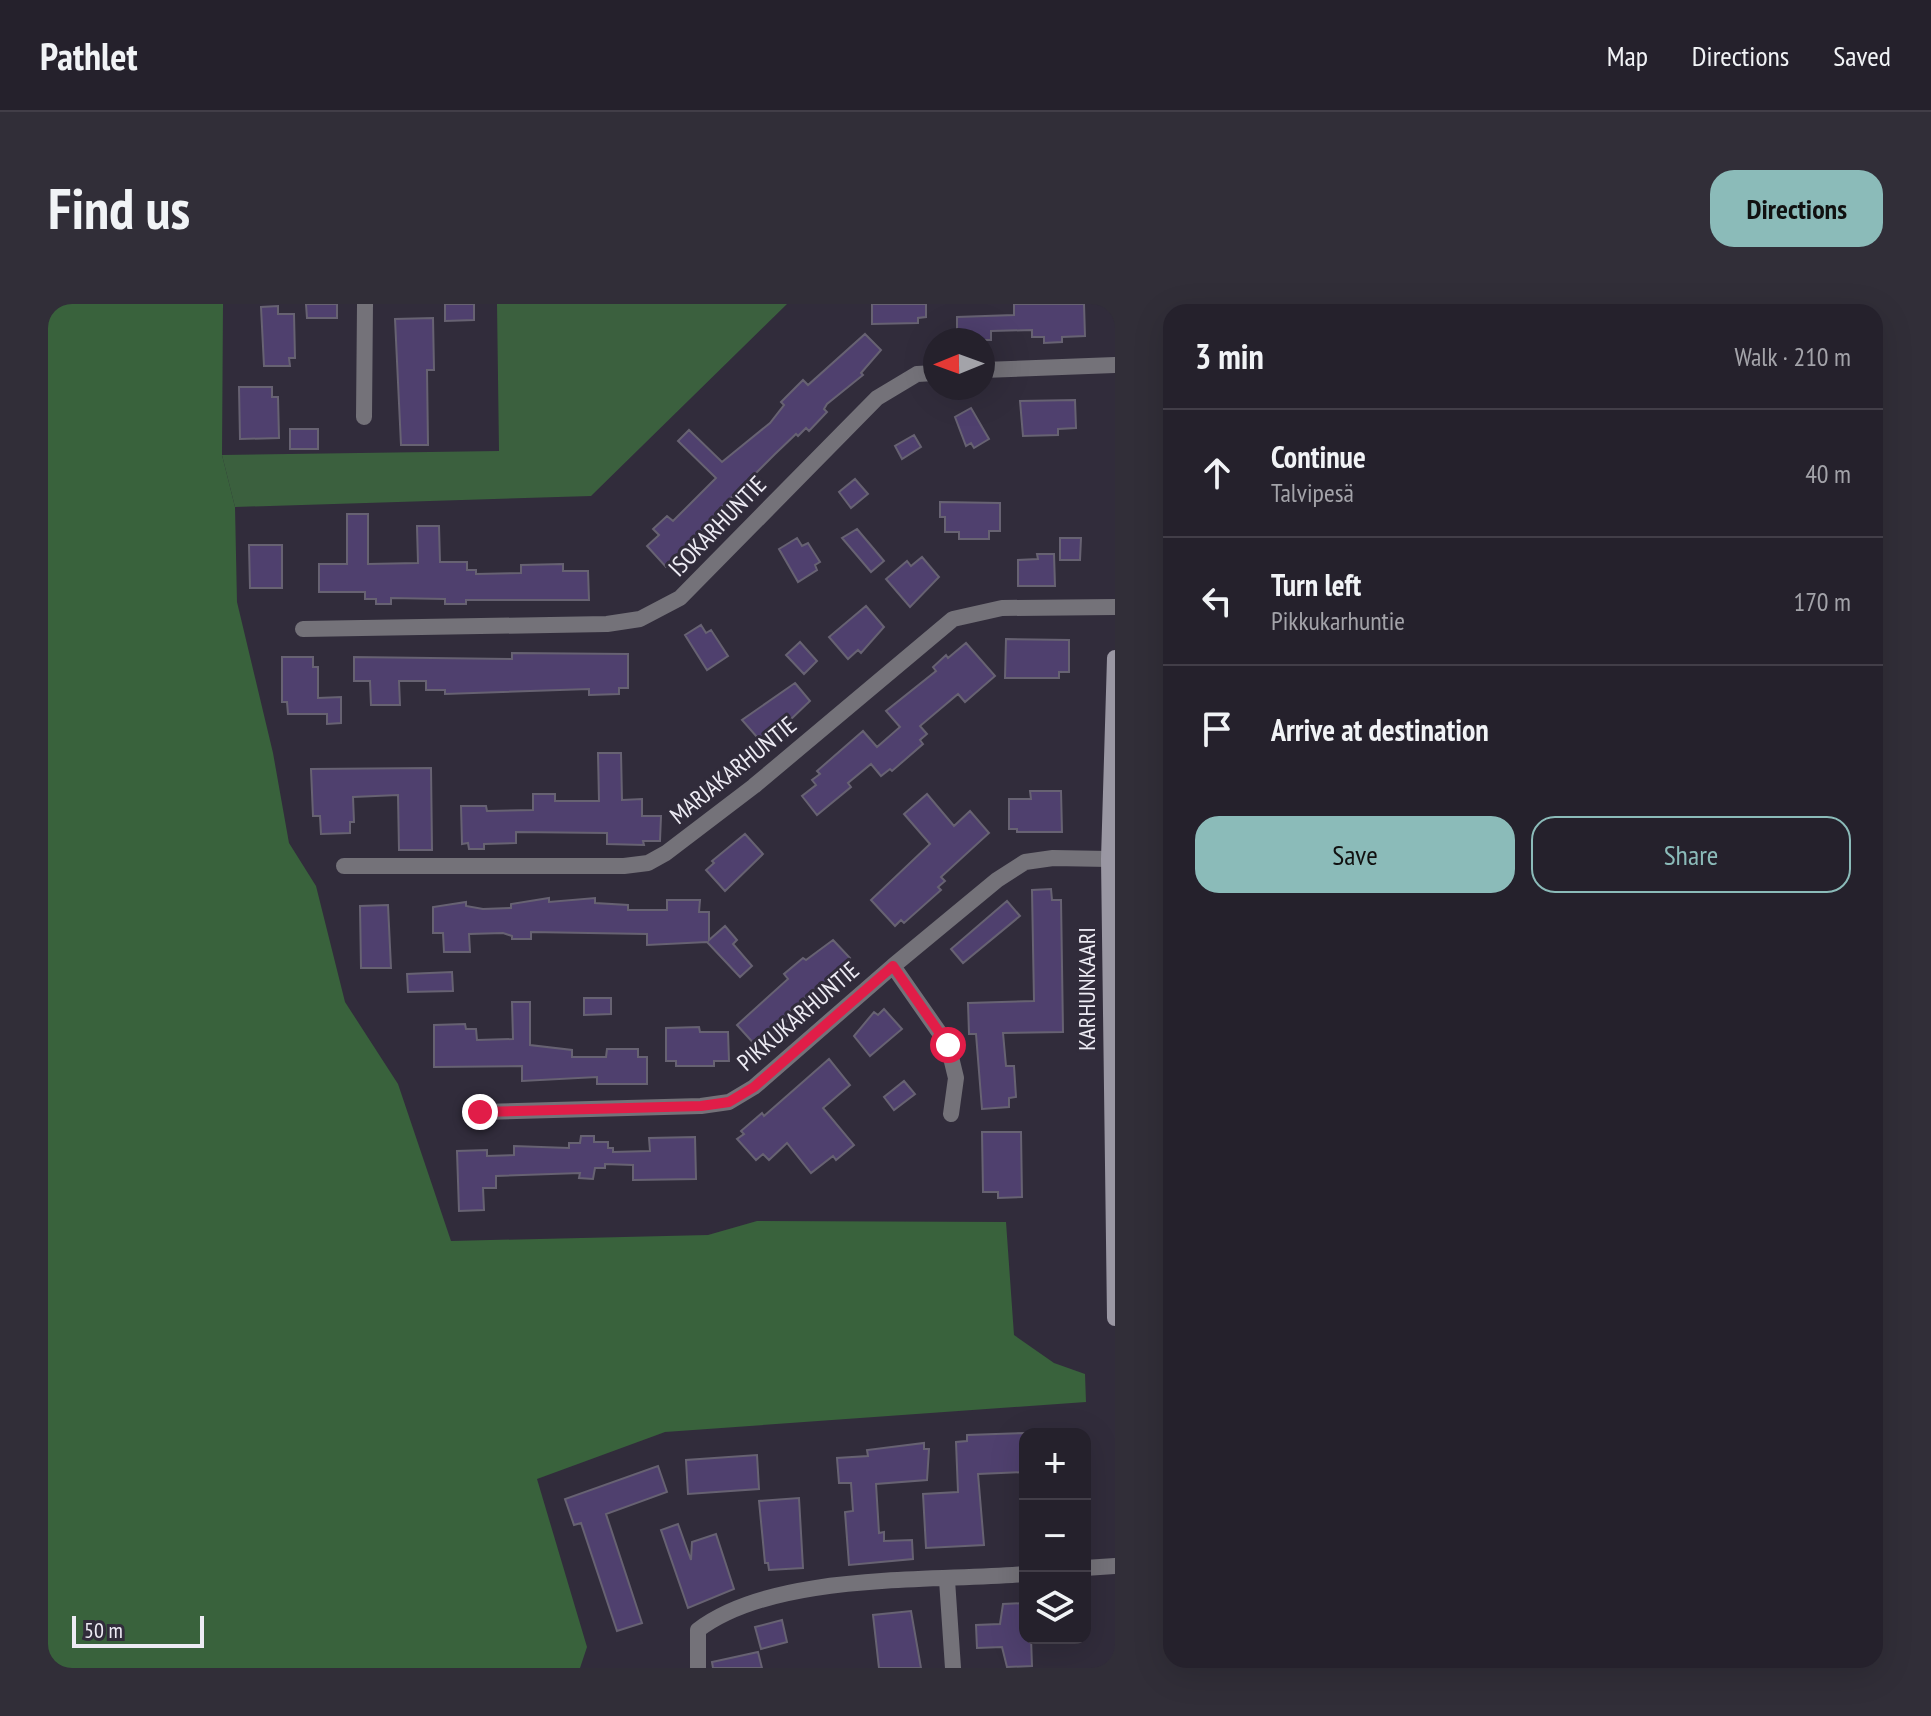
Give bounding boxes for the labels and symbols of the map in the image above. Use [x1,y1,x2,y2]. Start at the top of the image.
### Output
north arrow [923,328,995,400]
street label: ISOKARHUNTIE [661,469,773,583]
street label: MARJAKARHUNTIE [663,709,803,831]
street label: KARHUNKAARI [1071,927,1102,1051]
street label: PIKKUKARHUNTIE [731,955,865,1077]
route start [930,1027,966,1063]
route end [462,1094,498,1130]
scale bar [72,1612,204,1648]

